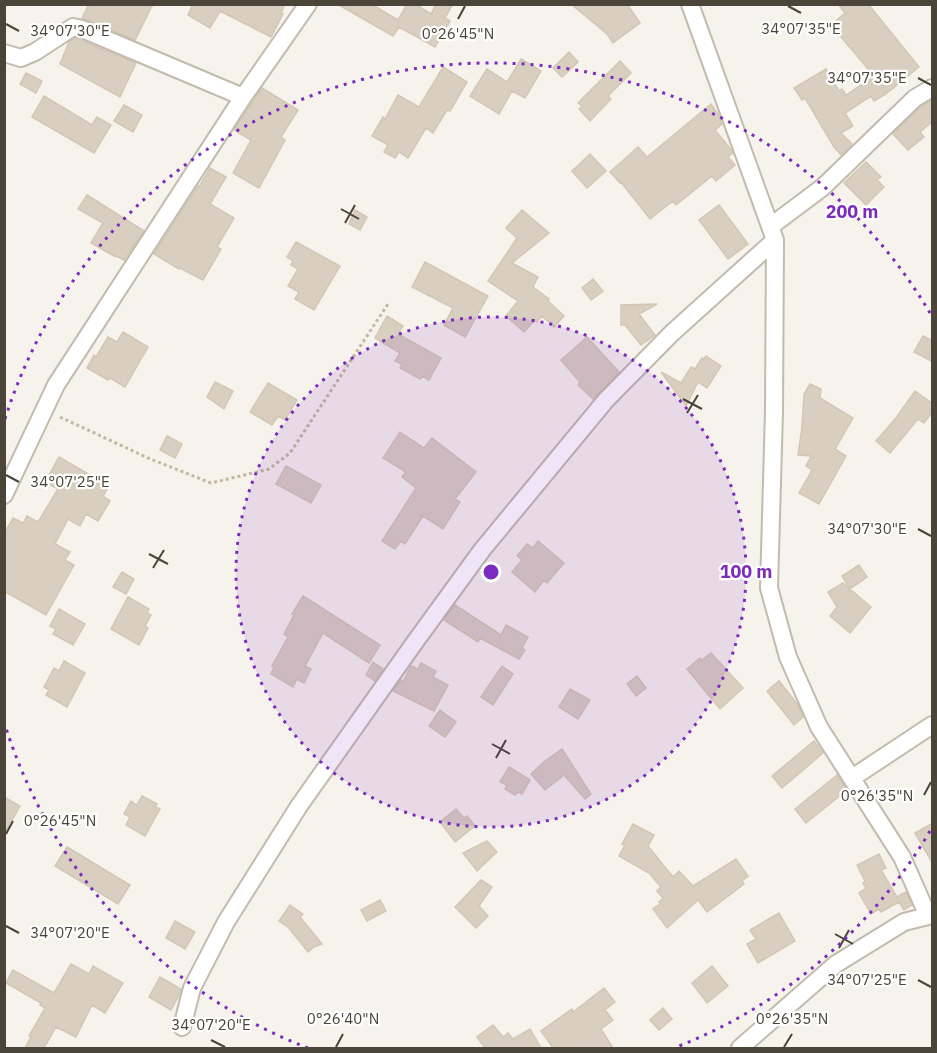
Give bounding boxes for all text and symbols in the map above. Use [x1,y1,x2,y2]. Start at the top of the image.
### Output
text: 34°07'35"E [761,19,841,38]
text: 34°07'30"E [30,21,110,40]
text: 0°26'45"N [422,24,494,43]
text: 34°07'35"E [827,68,907,87]
text: 200 m [826,200,878,223]
text: 34°07'25"E [30,472,110,491]
text: 34°07'30"E [827,519,907,538]
text: 100 m [720,560,772,583]
centre of rings [481,562,501,582]
text: 0°26'35"N [841,786,913,805]
text: 0°26'45"N [24,811,96,830]
text: 34°07'20"E [30,923,110,942]
text: 34°07'25"E [827,970,907,989]
text: 0°26'40"N [307,1009,379,1028]
text: 0°26'35"N [756,1009,828,1028]
text: 34°07'20"E [171,1015,251,1034]

